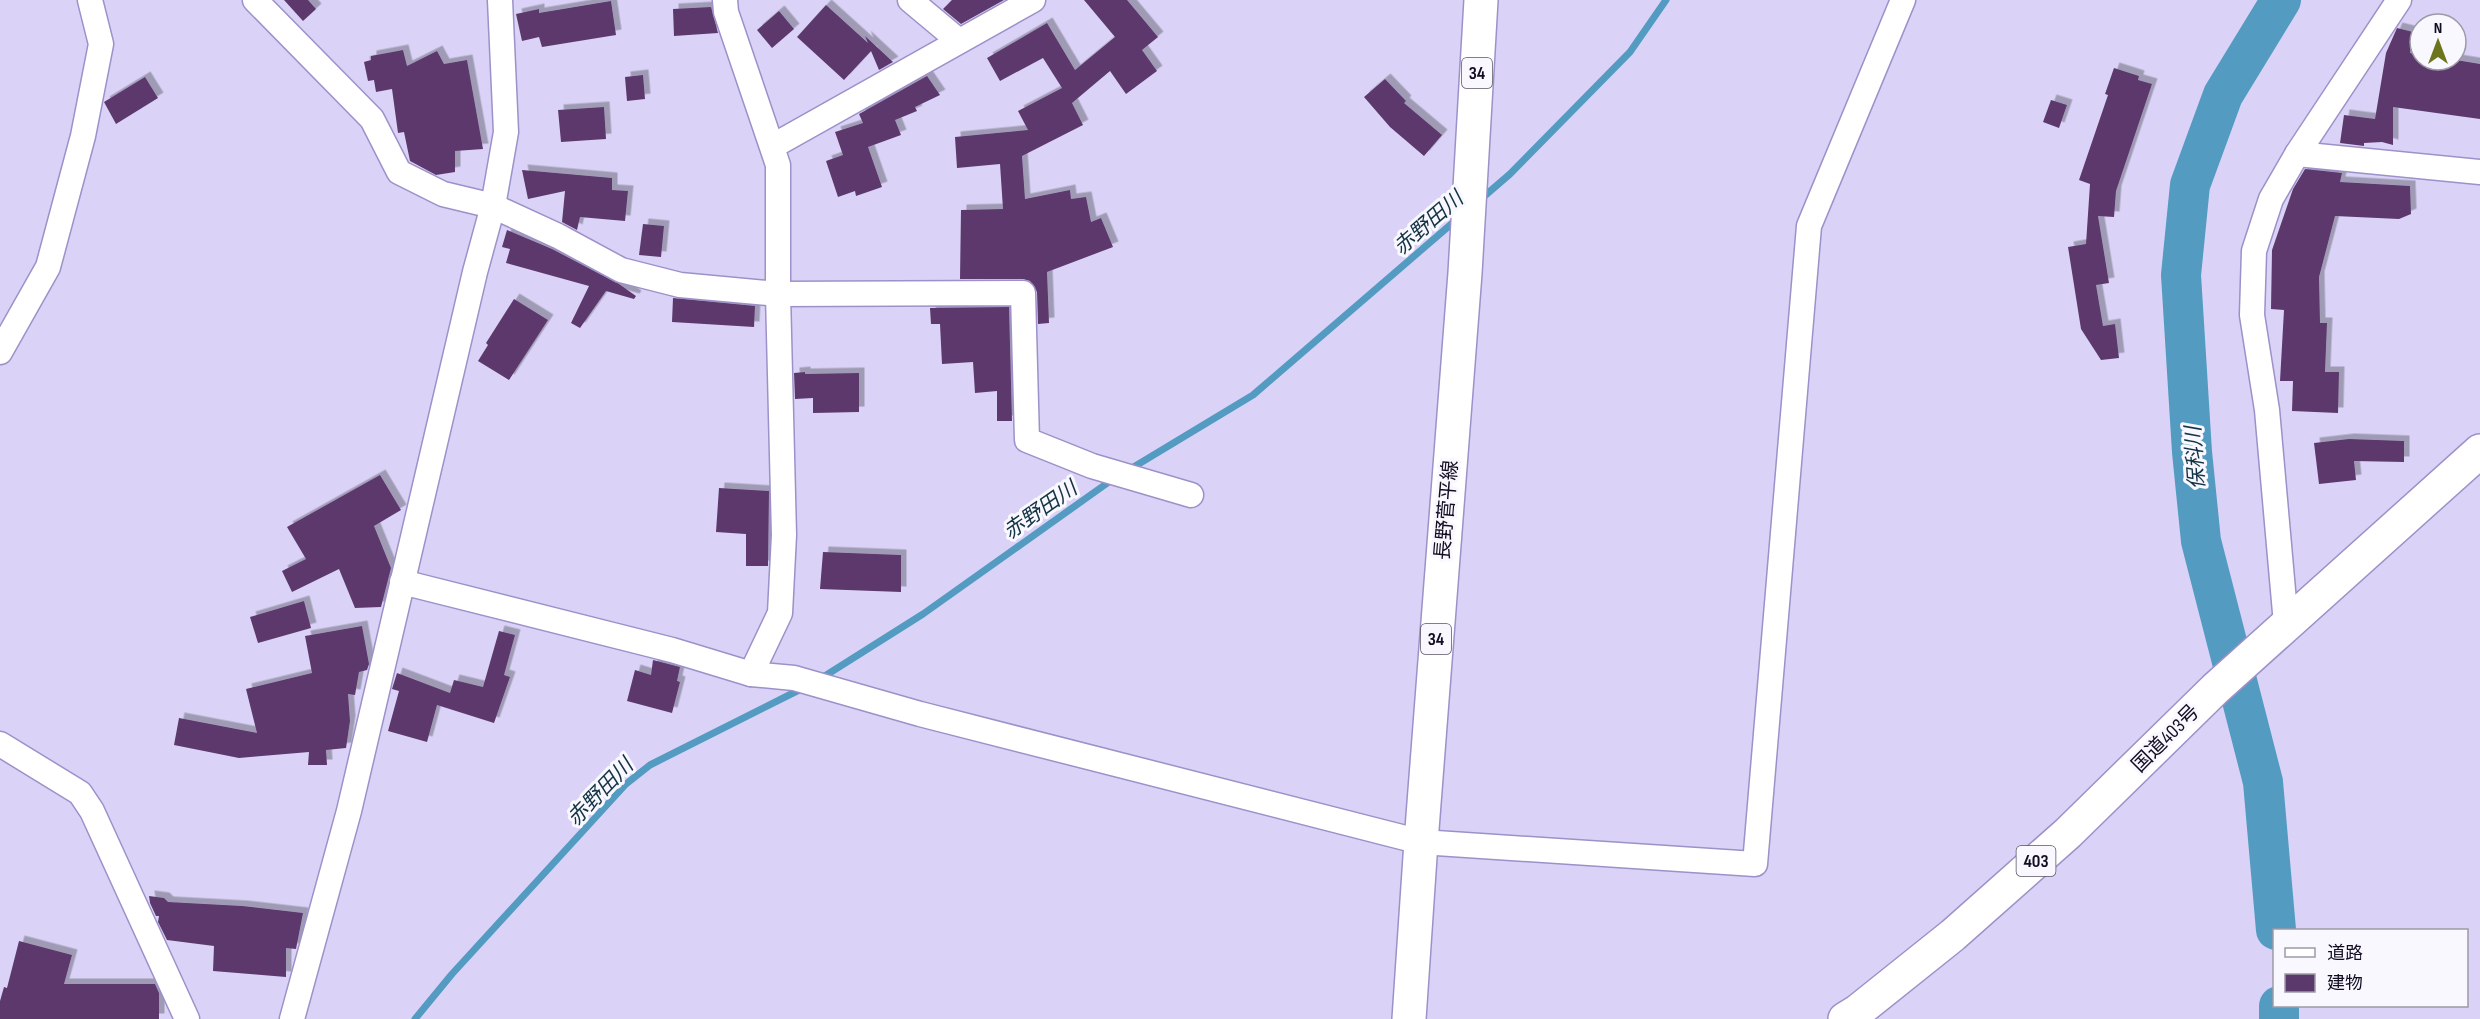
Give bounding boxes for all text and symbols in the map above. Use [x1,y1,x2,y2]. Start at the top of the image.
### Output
north arrow [2408,12,2468,72]
text: N [2434,19,2442,38]
road number: 34 [1462,58,1492,88]
water label: 赤野田川 [1388,185,1470,260]
water label: 保科川 [2181,424,2210,490]
street label: 長野菅平線 [1431,459,1463,561]
water label: 赤野田川 [999,475,1083,545]
road number: 34 [1421,624,1451,654]
street label: 国道403号 [2127,700,2204,777]
water label: 赤野田川 [562,752,640,831]
road number: 403 [2016,846,2056,876]
legend [2273,929,2468,1007]
text: 道路 [2327,943,2363,964]
text: 建物 [2327,973,2363,994]

